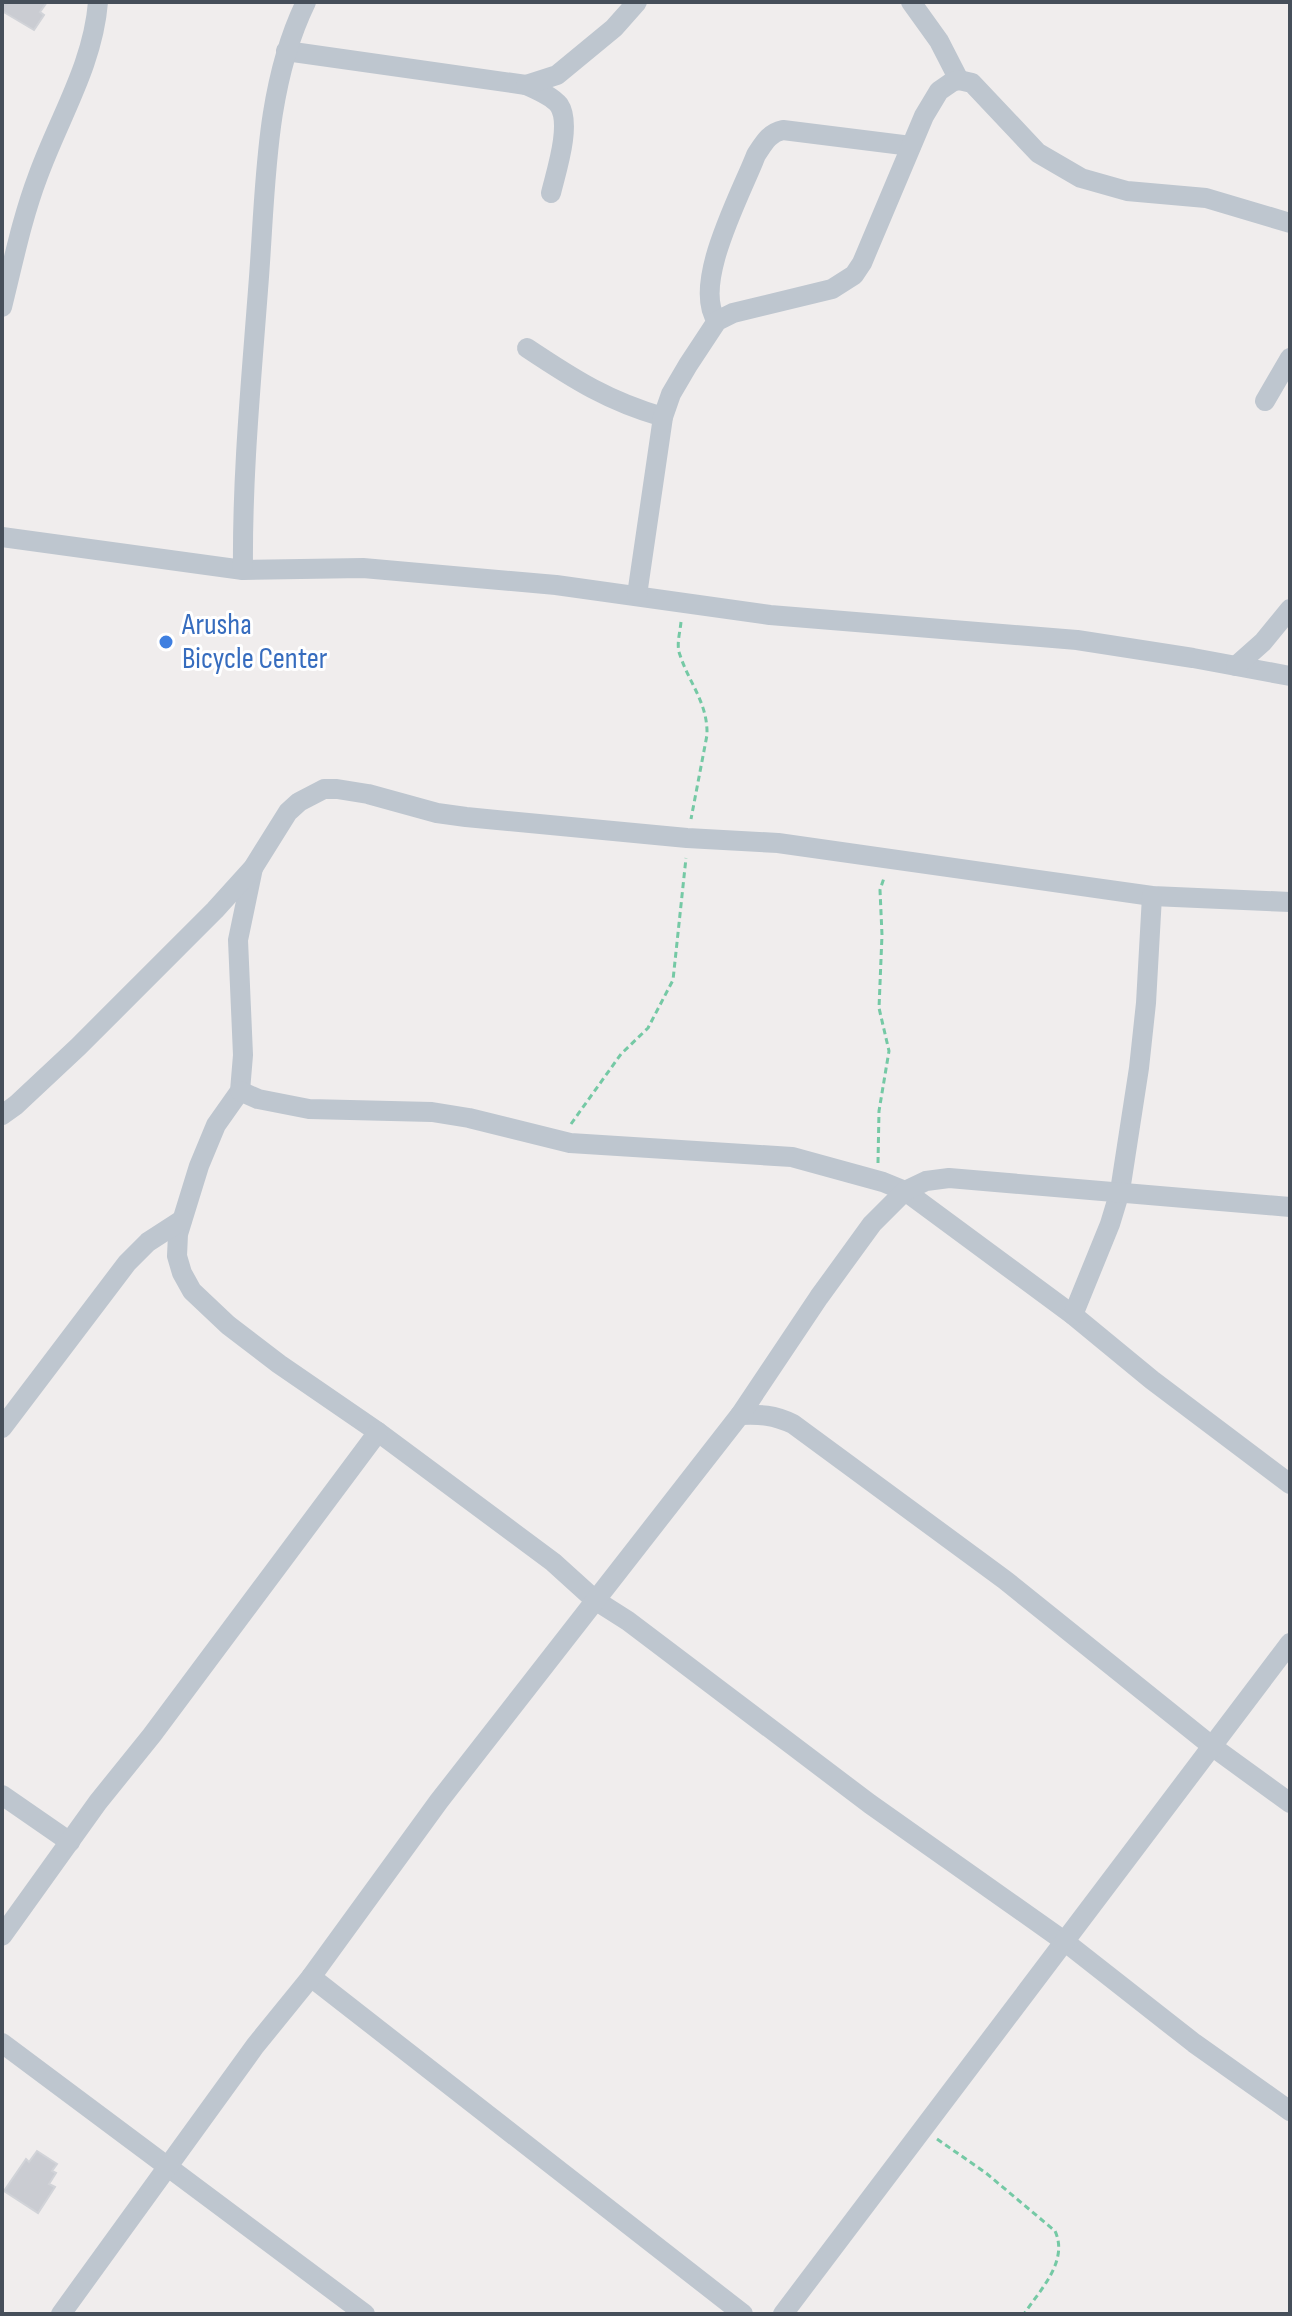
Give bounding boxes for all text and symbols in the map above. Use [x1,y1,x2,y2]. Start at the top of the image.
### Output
place label: Arusha Bicycle Center [181,607,328,677]
marker: Arusha Bicycle Center [157,633,175,651]

